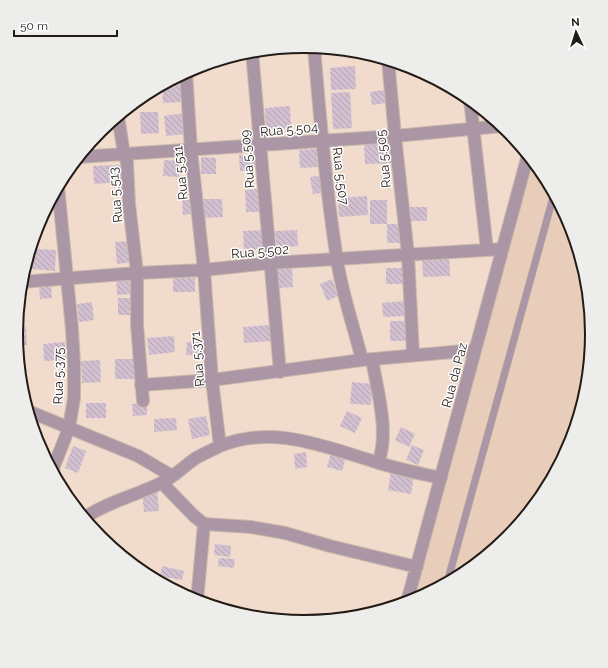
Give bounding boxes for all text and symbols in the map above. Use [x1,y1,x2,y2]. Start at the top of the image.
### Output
scale bar [14,12,117,38]
north arrow [556,12,596,52]
text: N [571,16,580,29]
text: 50 m [20,19,48,33]
street label: Rua 5.504 [259,119,319,140]
street label: Rua 5.509 [237,129,258,189]
street label: Rua 5.505 [373,129,394,189]
street label: Rua 5.511 [170,145,191,201]
street label: Rua 5.507 [330,146,351,206]
street label: Rua 5.513 [106,167,125,223]
street label: Rua 5.502 [231,241,290,261]
street label: Rua 5.371 [188,330,207,387]
street label: Rua da Paz [439,341,470,409]
street label: Rua 5.375 [51,347,66,405]

